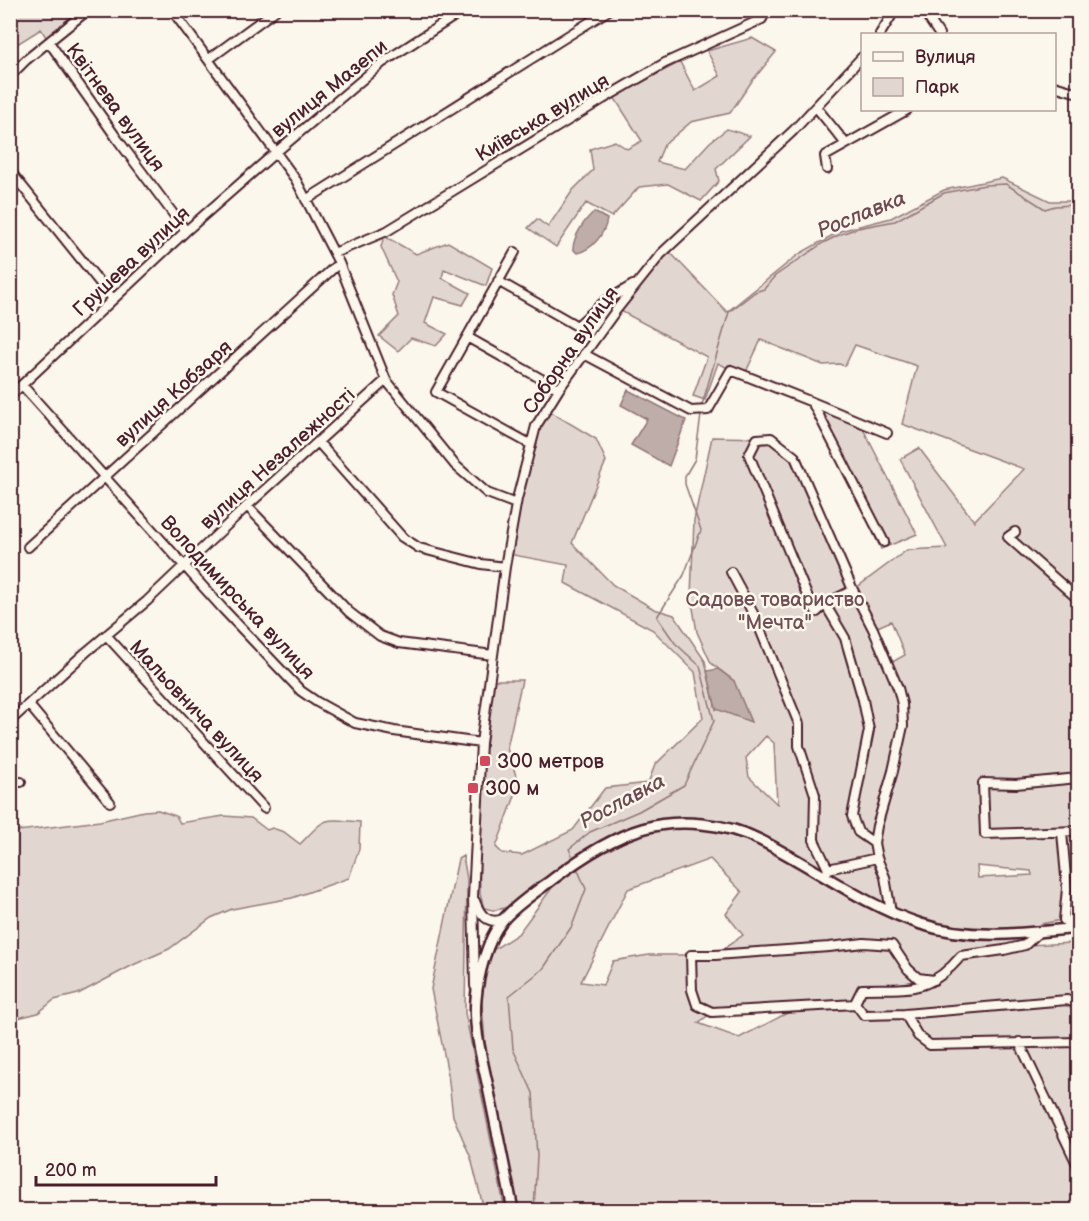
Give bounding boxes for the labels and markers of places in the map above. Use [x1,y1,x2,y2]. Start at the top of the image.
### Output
place label: 300 метров [497,750,605,774]
marker: 300 метров [478,754,492,768]
place label: 300 м [485,777,539,801]
marker: 300 м [466,781,480,795]

